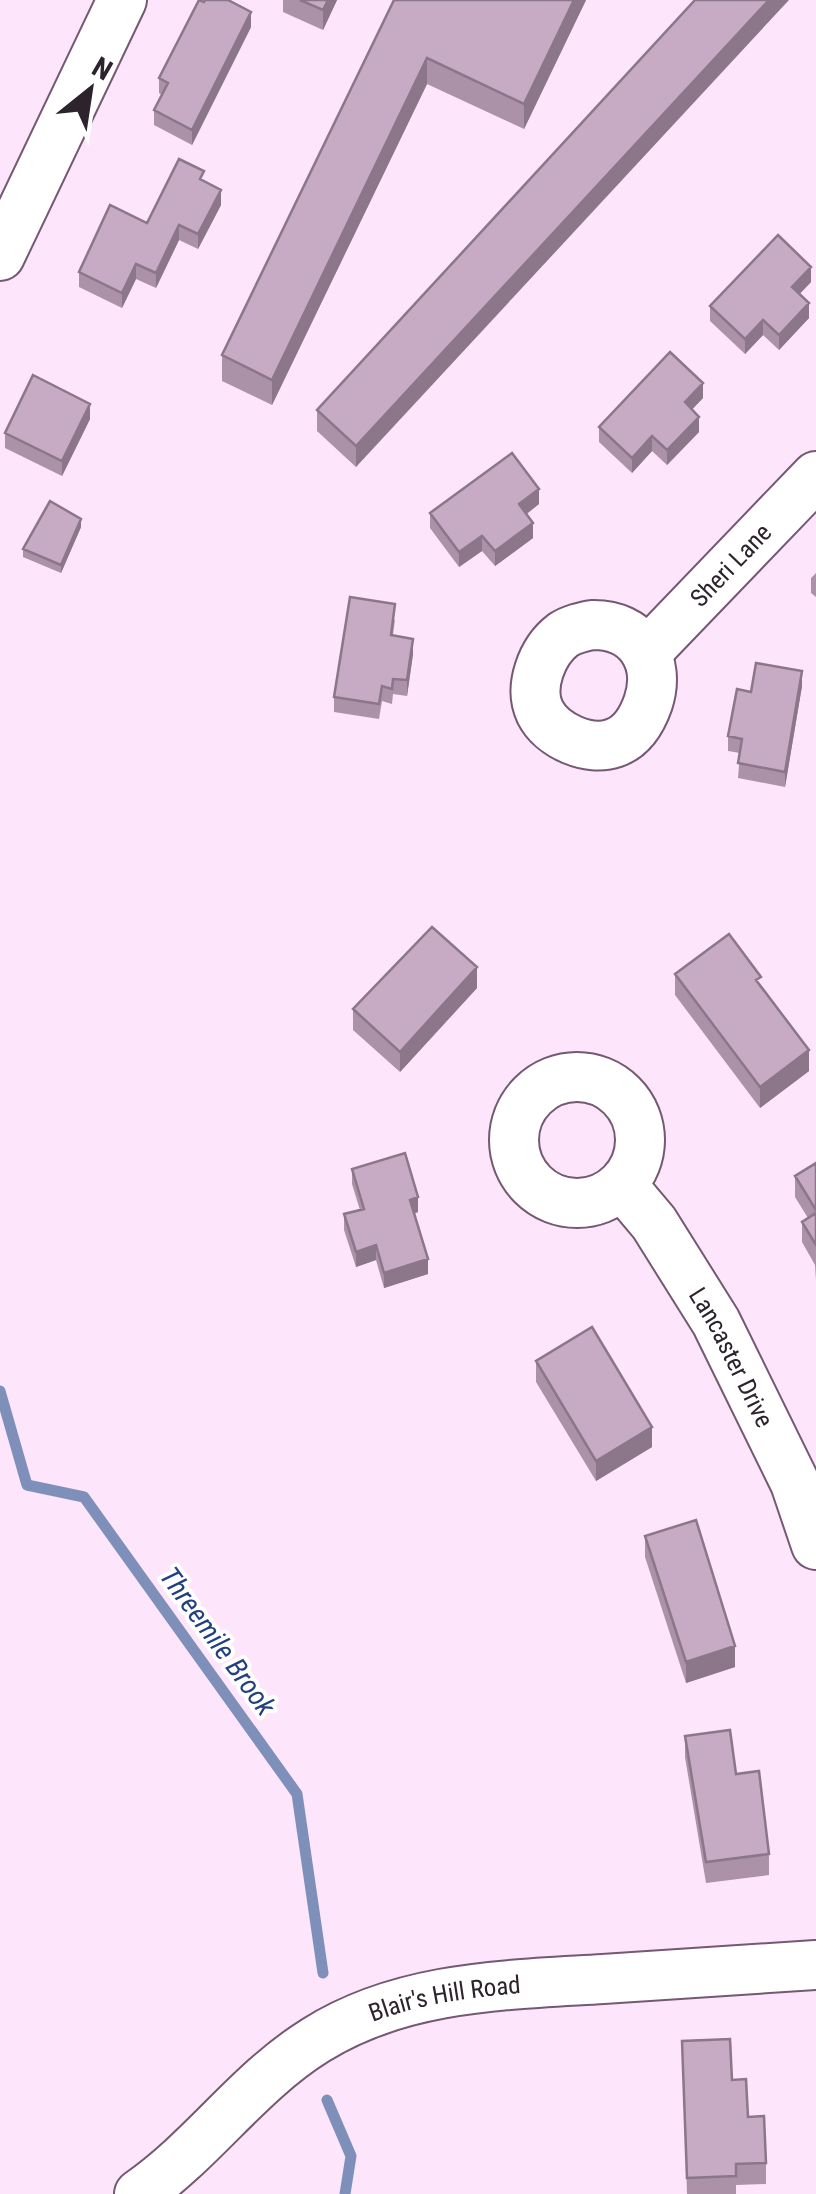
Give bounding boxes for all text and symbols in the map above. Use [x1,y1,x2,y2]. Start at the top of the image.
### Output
north arrow [40,40,140,140]
text: N [87,50,118,87]
street label: Sheri Lane [685,518,777,613]
street label: Lancaster Drive [683,1282,779,1432]
water label: Threemile Brook [153,1561,283,1722]
street label: Blair's Hill Road [365,1970,522,2028]

